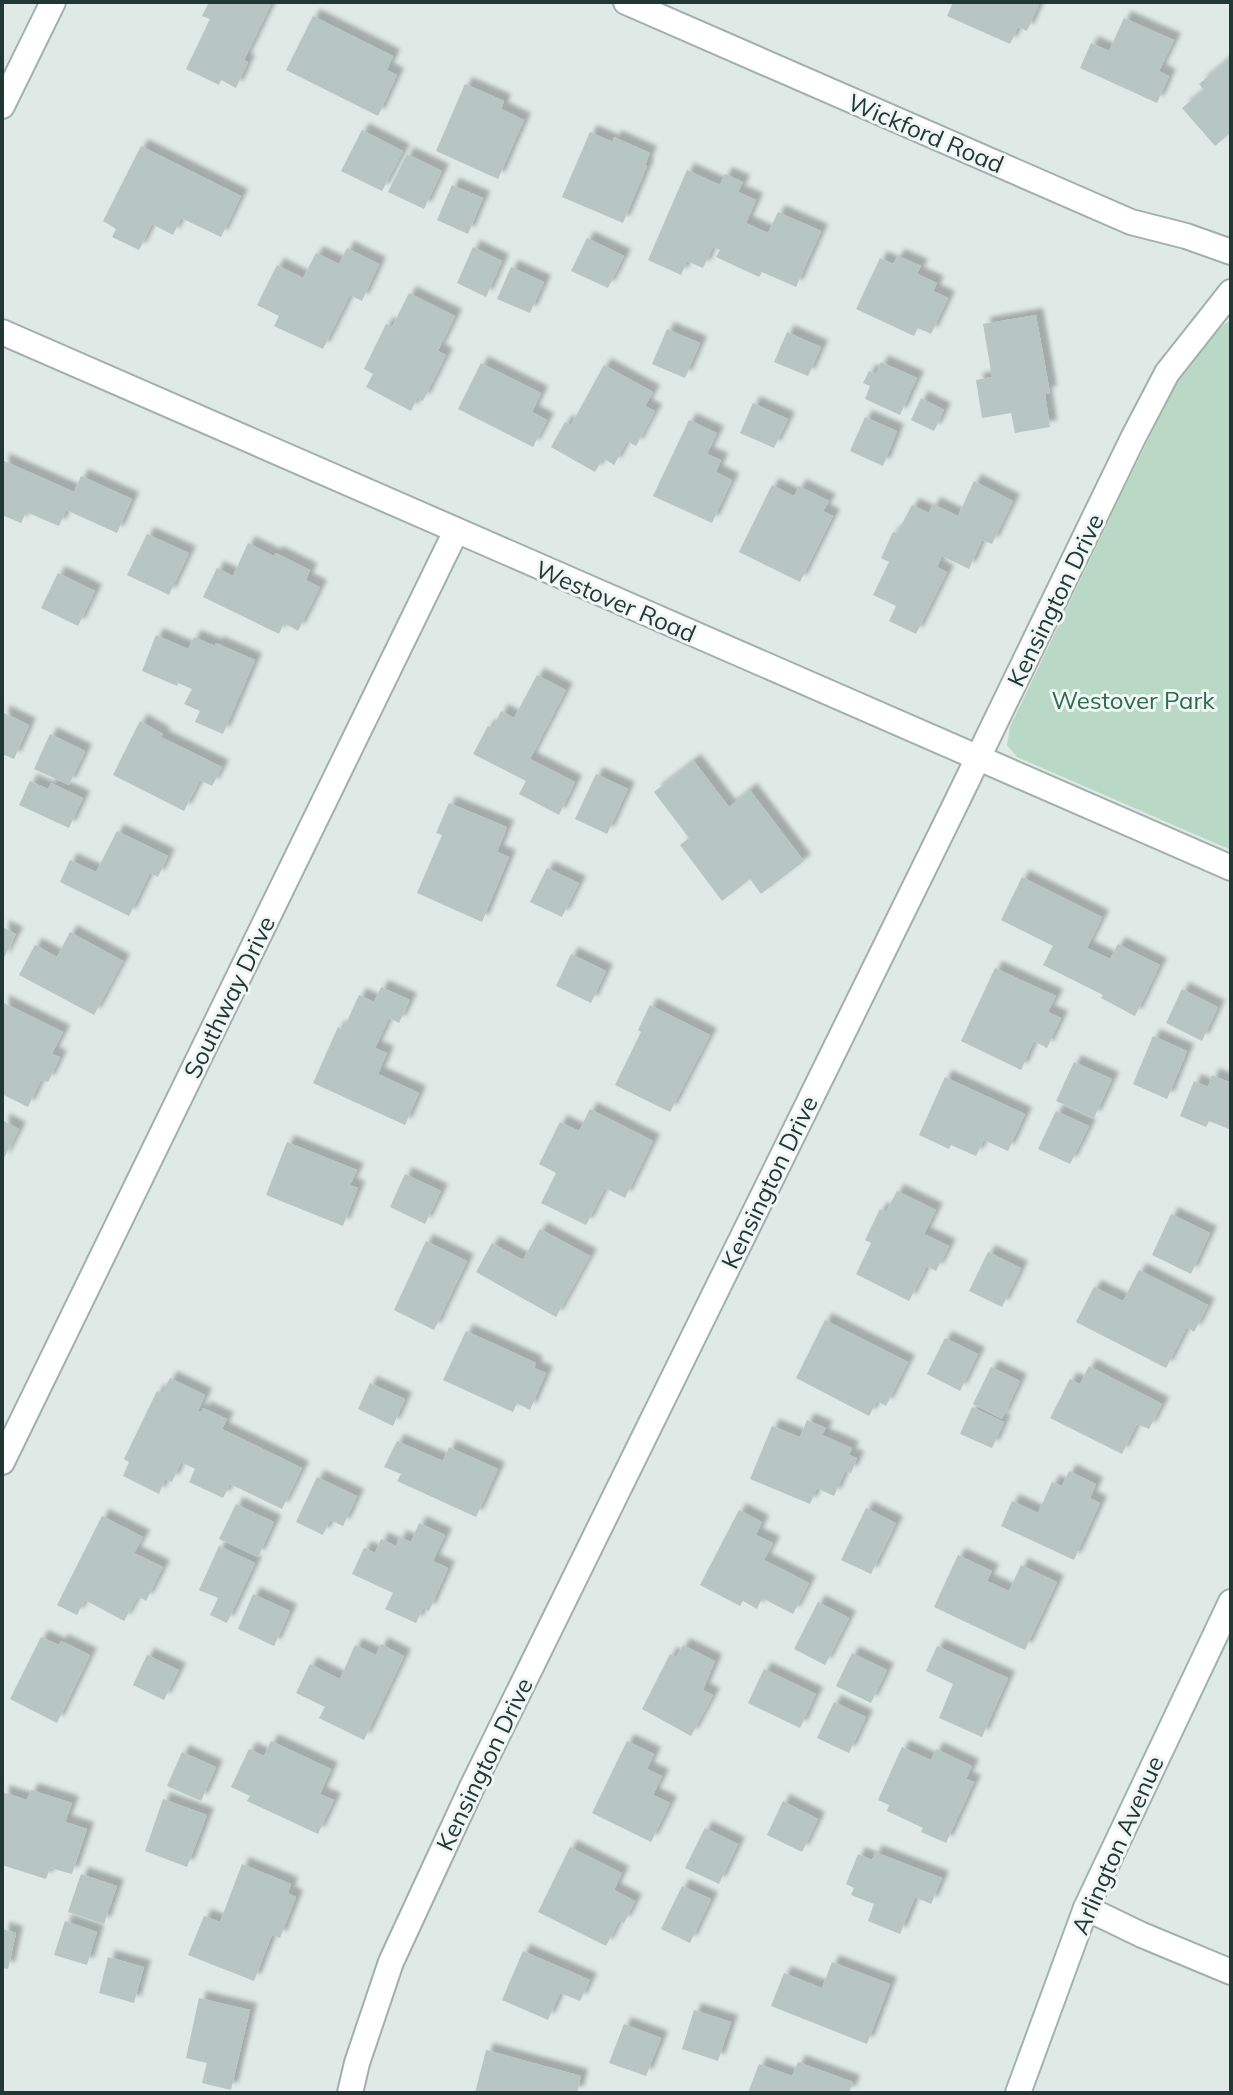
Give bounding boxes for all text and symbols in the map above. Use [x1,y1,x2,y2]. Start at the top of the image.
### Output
street label: Wickford Road [844,87,1008,179]
street label: Kensington Drive [1000,509,1110,691]
street label: Westover Road [531,554,701,648]
park label: Westover Park [1051,685,1215,715]
street label: Southway Drive [177,911,281,1083]
street label: Kensington Drive [714,1091,824,1273]
street label: Kensington Drive [429,1673,539,1855]
street label: Arlington Avenue [1064,1751,1170,1939]

